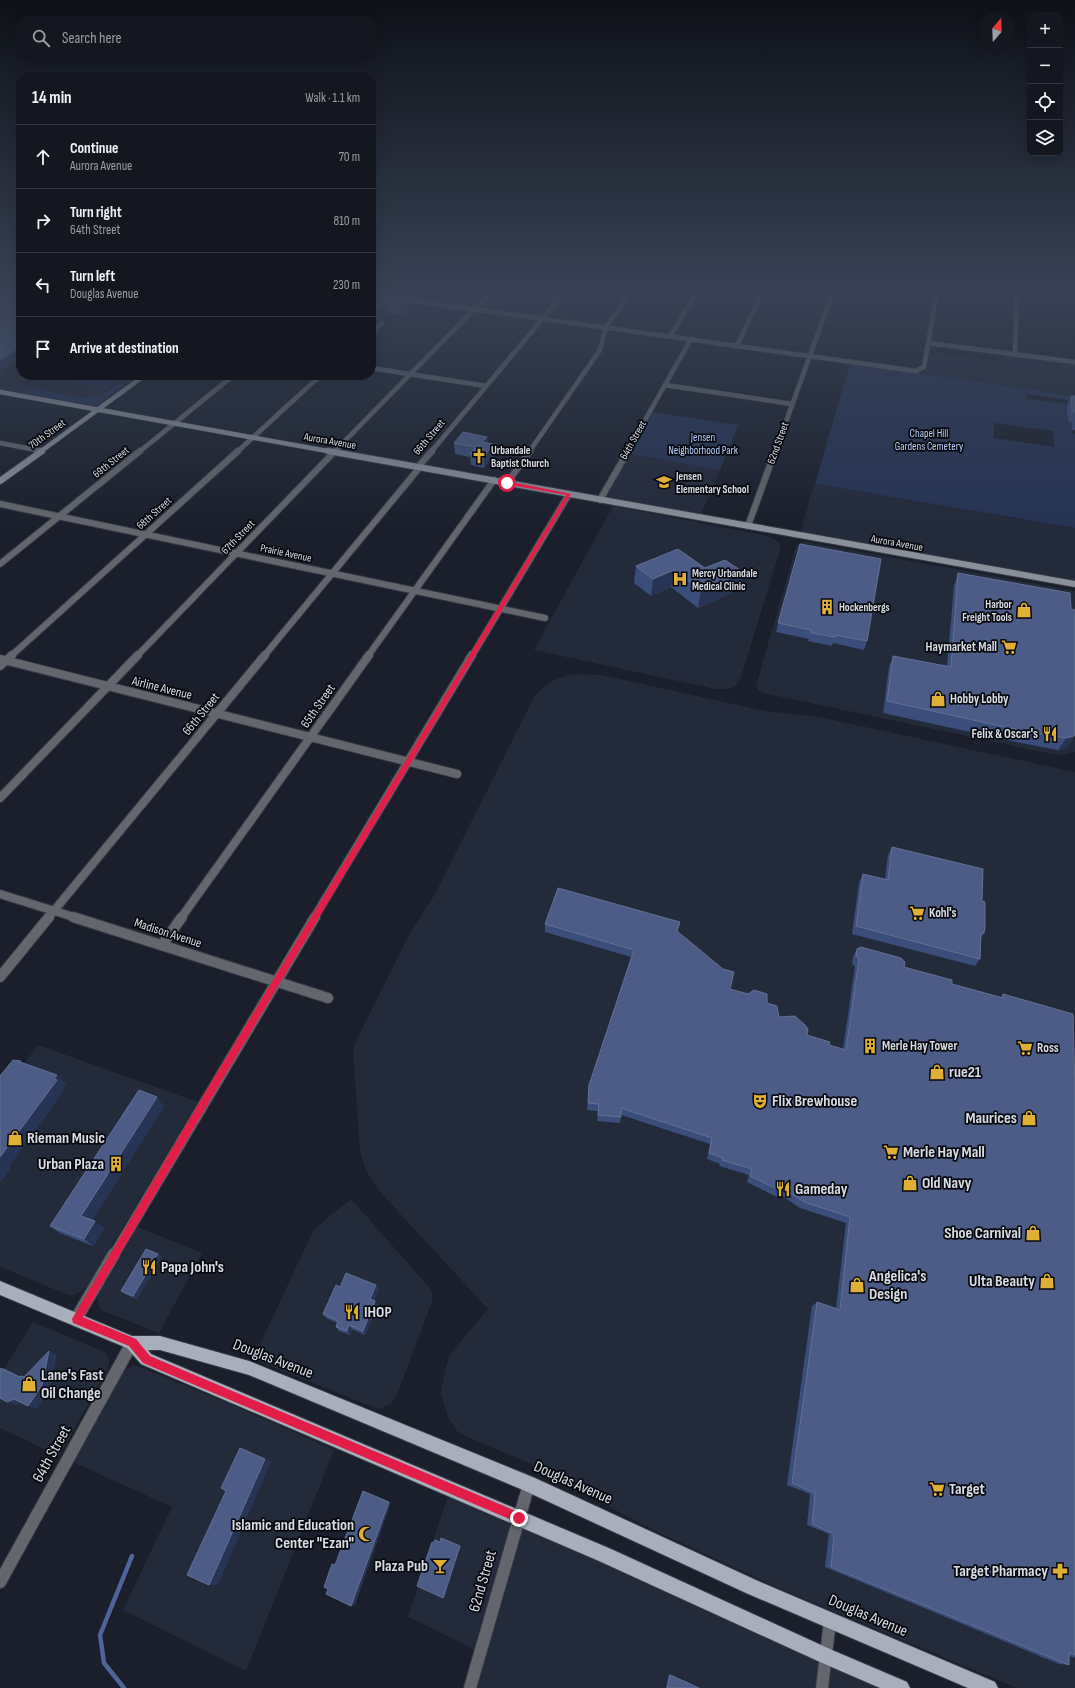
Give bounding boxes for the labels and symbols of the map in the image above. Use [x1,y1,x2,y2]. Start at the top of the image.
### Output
north arrow [979,12,1015,48]
street label: 70th Street [26,416,68,452]
street label: 66th Street [410,416,448,458]
street label: 64th Street [617,418,649,462]
street label: 62nd Street [764,420,792,466]
park label: Chapel Hill Gardens Cemetery [895,427,964,453]
street label: Aurora Avenue [302,430,357,452]
park label: Jensen Neighborhood Park [668,431,739,457]
street label: 69th Street [90,443,132,480]
place label: Urbandale Baptist Church [491,444,549,470]
church icon: Urbandale Baptist Church [470,447,488,465]
place label: Jensen Elementary School [675,470,749,496]
school or university icon: Jensen Elementary School [655,473,673,491]
route start [498,474,516,492]
street label: 68th Street [134,493,175,532]
street label: 67th Street [219,517,258,557]
street label: Aurora Avenue [869,532,924,554]
street label: Prairie Avenue [259,541,313,565]
place label: Mercy Urbandale Medical Clinic [692,567,758,593]
hospital icon: Mercy Urbandale Medical Clinic [671,570,689,588]
building icon: Hockenbergs [818,598,836,616]
place label: Harbor Freight Tools [962,598,1013,624]
place label: Hockenbergs [839,601,890,614]
shop icon: Harbor Freight Tools [1015,601,1033,619]
supermarket icon: Haymarket Mall [1000,638,1018,656]
place label: Haymarket Mall [926,639,997,655]
street label: Airline Avenue [129,673,194,703]
street label: 65th Street [297,681,339,731]
street label: 66th Street [179,689,223,739]
shop icon: Hobby Lobby [929,690,947,708]
place label: Hobby Lobby [950,691,1009,707]
restaurant icon: Felix & Oscar's [1041,725,1059,743]
place label: Felix & Oscar's [972,726,1038,742]
supermarket icon: Kohl's [908,904,926,922]
place label: Kohl's [929,905,957,921]
street label: Madison Avenue [132,915,204,951]
building icon: Merle Hay Tower [861,1037,879,1055]
place label: Merle Hay Tower [882,1038,957,1054]
supermarket icon: Ross [1016,1039,1034,1057]
place label: Ross [1037,1040,1059,1056]
shop icon: rue21 [928,1063,946,1081]
place label: rue21 [949,1063,982,1082]
theatre icon: Flix Brewhouse [751,1092,769,1110]
place label: Flix Brewhouse [772,1092,858,1111]
place label: Maurices [965,1109,1017,1128]
shop icon: Maurices [1020,1109,1038,1127]
shop icon: Rieman Music [6,1129,24,1147]
place label: Rieman Music [27,1129,105,1148]
supermarket icon: Merle Hay Mall [882,1143,900,1161]
place label: Merle Hay Mall [903,1143,985,1162]
place label: Urban Plaza [38,1155,104,1174]
building icon: Urban Plaza [107,1155,125,1173]
shop icon: Old Navy [901,1174,919,1192]
place label: Old Navy [922,1174,972,1193]
restaurant icon: Gameday [774,1180,792,1198]
place label: Gameday [795,1180,848,1199]
place label: Shoe Carnival [944,1224,1021,1243]
shop icon: Shoe Carnival [1024,1224,1042,1242]
restaurant icon: Papa John's [140,1258,158,1276]
place label: Papa John's [161,1258,224,1277]
place label: Angelica's Design [868,1267,926,1304]
place label: Ulta Beauty [969,1272,1035,1291]
shop icon: Ulta Beauty [1038,1272,1056,1290]
shop icon: Angelica's Design [848,1276,866,1294]
restaurant icon: IHOP [343,1303,361,1321]
place label: IHOP [364,1303,392,1322]
street label: Douglas Avenue [230,1335,316,1383]
place label: Lane's Fast Oil Change [41,1366,104,1403]
shop icon: Lane's Fast Oil Change [20,1375,38,1393]
street label: 64th Street [29,1422,75,1486]
street label: Douglas Avenue [531,1457,615,1509]
supermarket icon: Target [928,1480,946,1498]
place label: Target [949,1480,985,1499]
route end [510,1509,528,1527]
place label: Islamic and Education Center "Ezan" [232,1516,354,1553]
mosque icon: Islamic and Education Center "Ezan" [357,1525,375,1543]
street label: 62nd Street [465,1548,501,1614]
place label: Plaza Pub [375,1557,428,1576]
bar icon: Plaza Pub [431,1557,449,1575]
place label: Target Pharmacy [953,1562,1048,1581]
pharmacy icon: Target Pharmacy [1051,1562,1069,1580]
street label: Douglas Avenue [826,1591,910,1641]

